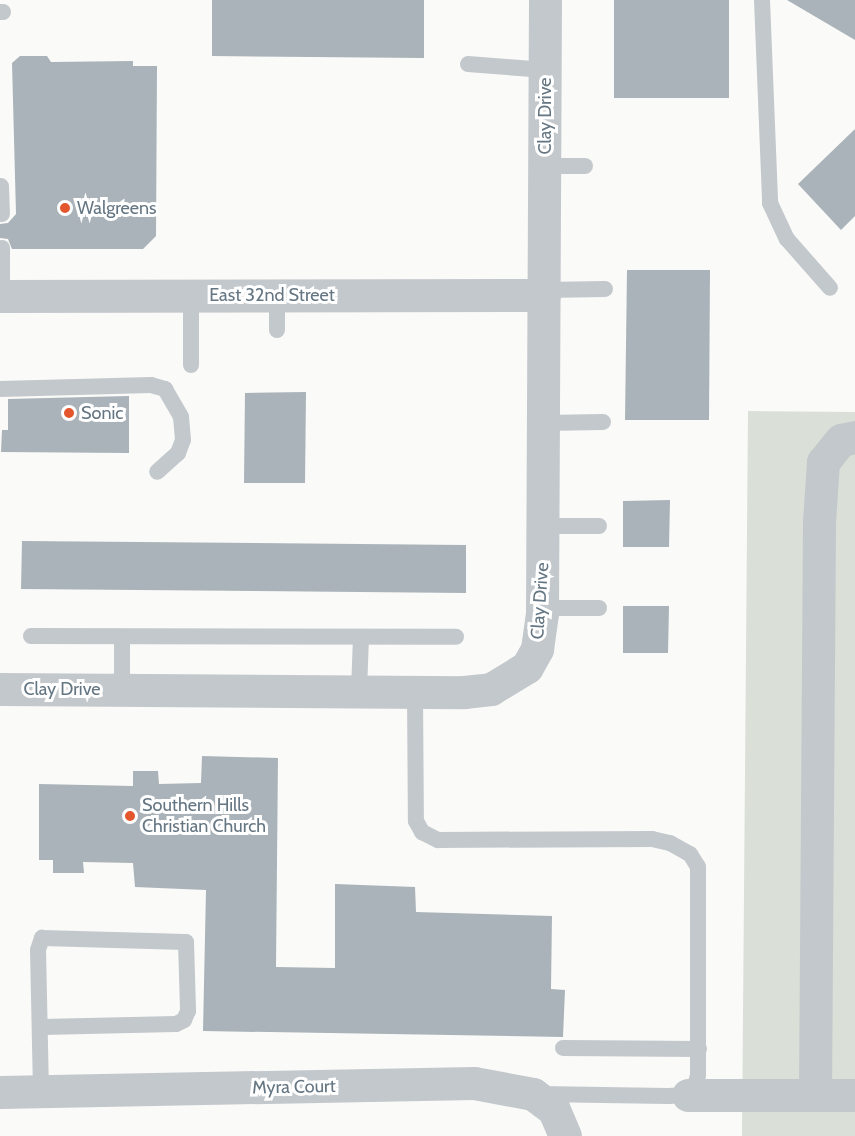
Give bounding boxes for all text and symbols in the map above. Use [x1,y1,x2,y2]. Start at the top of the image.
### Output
street label: Clay Drive [534,77,556,155]
place label: Walgreens [77,197,157,219]
marker: Walgreens [58,201,72,215]
street label: East 32nd Street [209,284,335,306]
place label: Sonic [81,402,123,424]
marker: Sonic [62,406,76,420]
street label: Clay Drive [527,562,553,640]
street label: Clay Drive [23,678,101,700]
place label: Southern Hills Christian Church [142,795,266,838]
marker: Southern Hills Christian Church [123,809,137,823]
street label: Myra Court [252,1075,336,1099]

